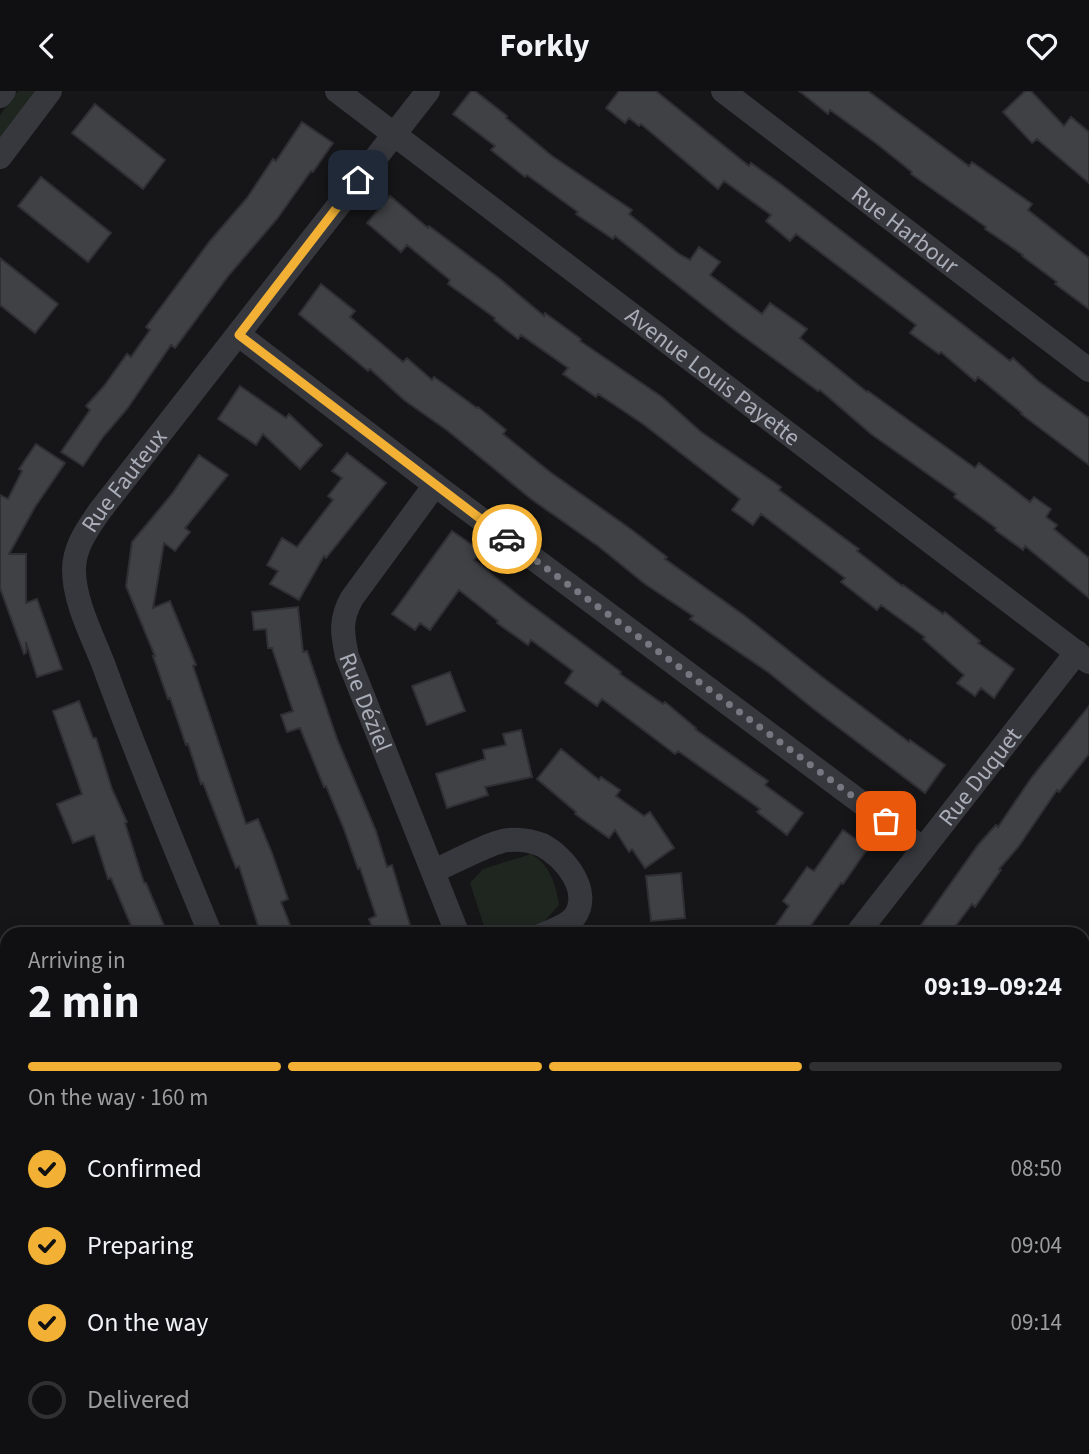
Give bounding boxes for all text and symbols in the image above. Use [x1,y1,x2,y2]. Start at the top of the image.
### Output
text: Forkly [499,23,590,69]
icon: back [28,27,66,65]
icon: heart [1023,27,1061,65]
pin [328,150,388,210]
icon: home [339,161,377,199]
street label: Rue Harbour [844,177,967,283]
street label: Avenue Louis Payette [618,298,808,454]
street label: Rue Fauteux [72,421,176,539]
courier [472,504,542,574]
icon: car [488,520,526,558]
street label: Rue Déziel [330,647,401,757]
street label: Rue Duquet [930,720,1030,834]
pin [856,791,916,851]
icon: bag [867,802,905,840]
text: Arriving in [28,944,126,977]
text: 09:19–09:24 [924,968,1062,1005]
text: 2 min [28,970,140,1035]
text: On the way · 160 m [28,1081,208,1114]
icon: check [28,1150,66,1188]
text: Confirmed [87,1150,202,1187]
text: 08:50 [1011,1152,1062,1185]
icon: check [28,1227,66,1265]
text: Preparing [87,1227,193,1264]
text: 09:04 [1011,1229,1062,1262]
icon: check [28,1304,66,1342]
text: On the way [87,1304,208,1341]
text: 09:14 [1011,1306,1062,1339]
text: Delivered [87,1381,190,1418]

